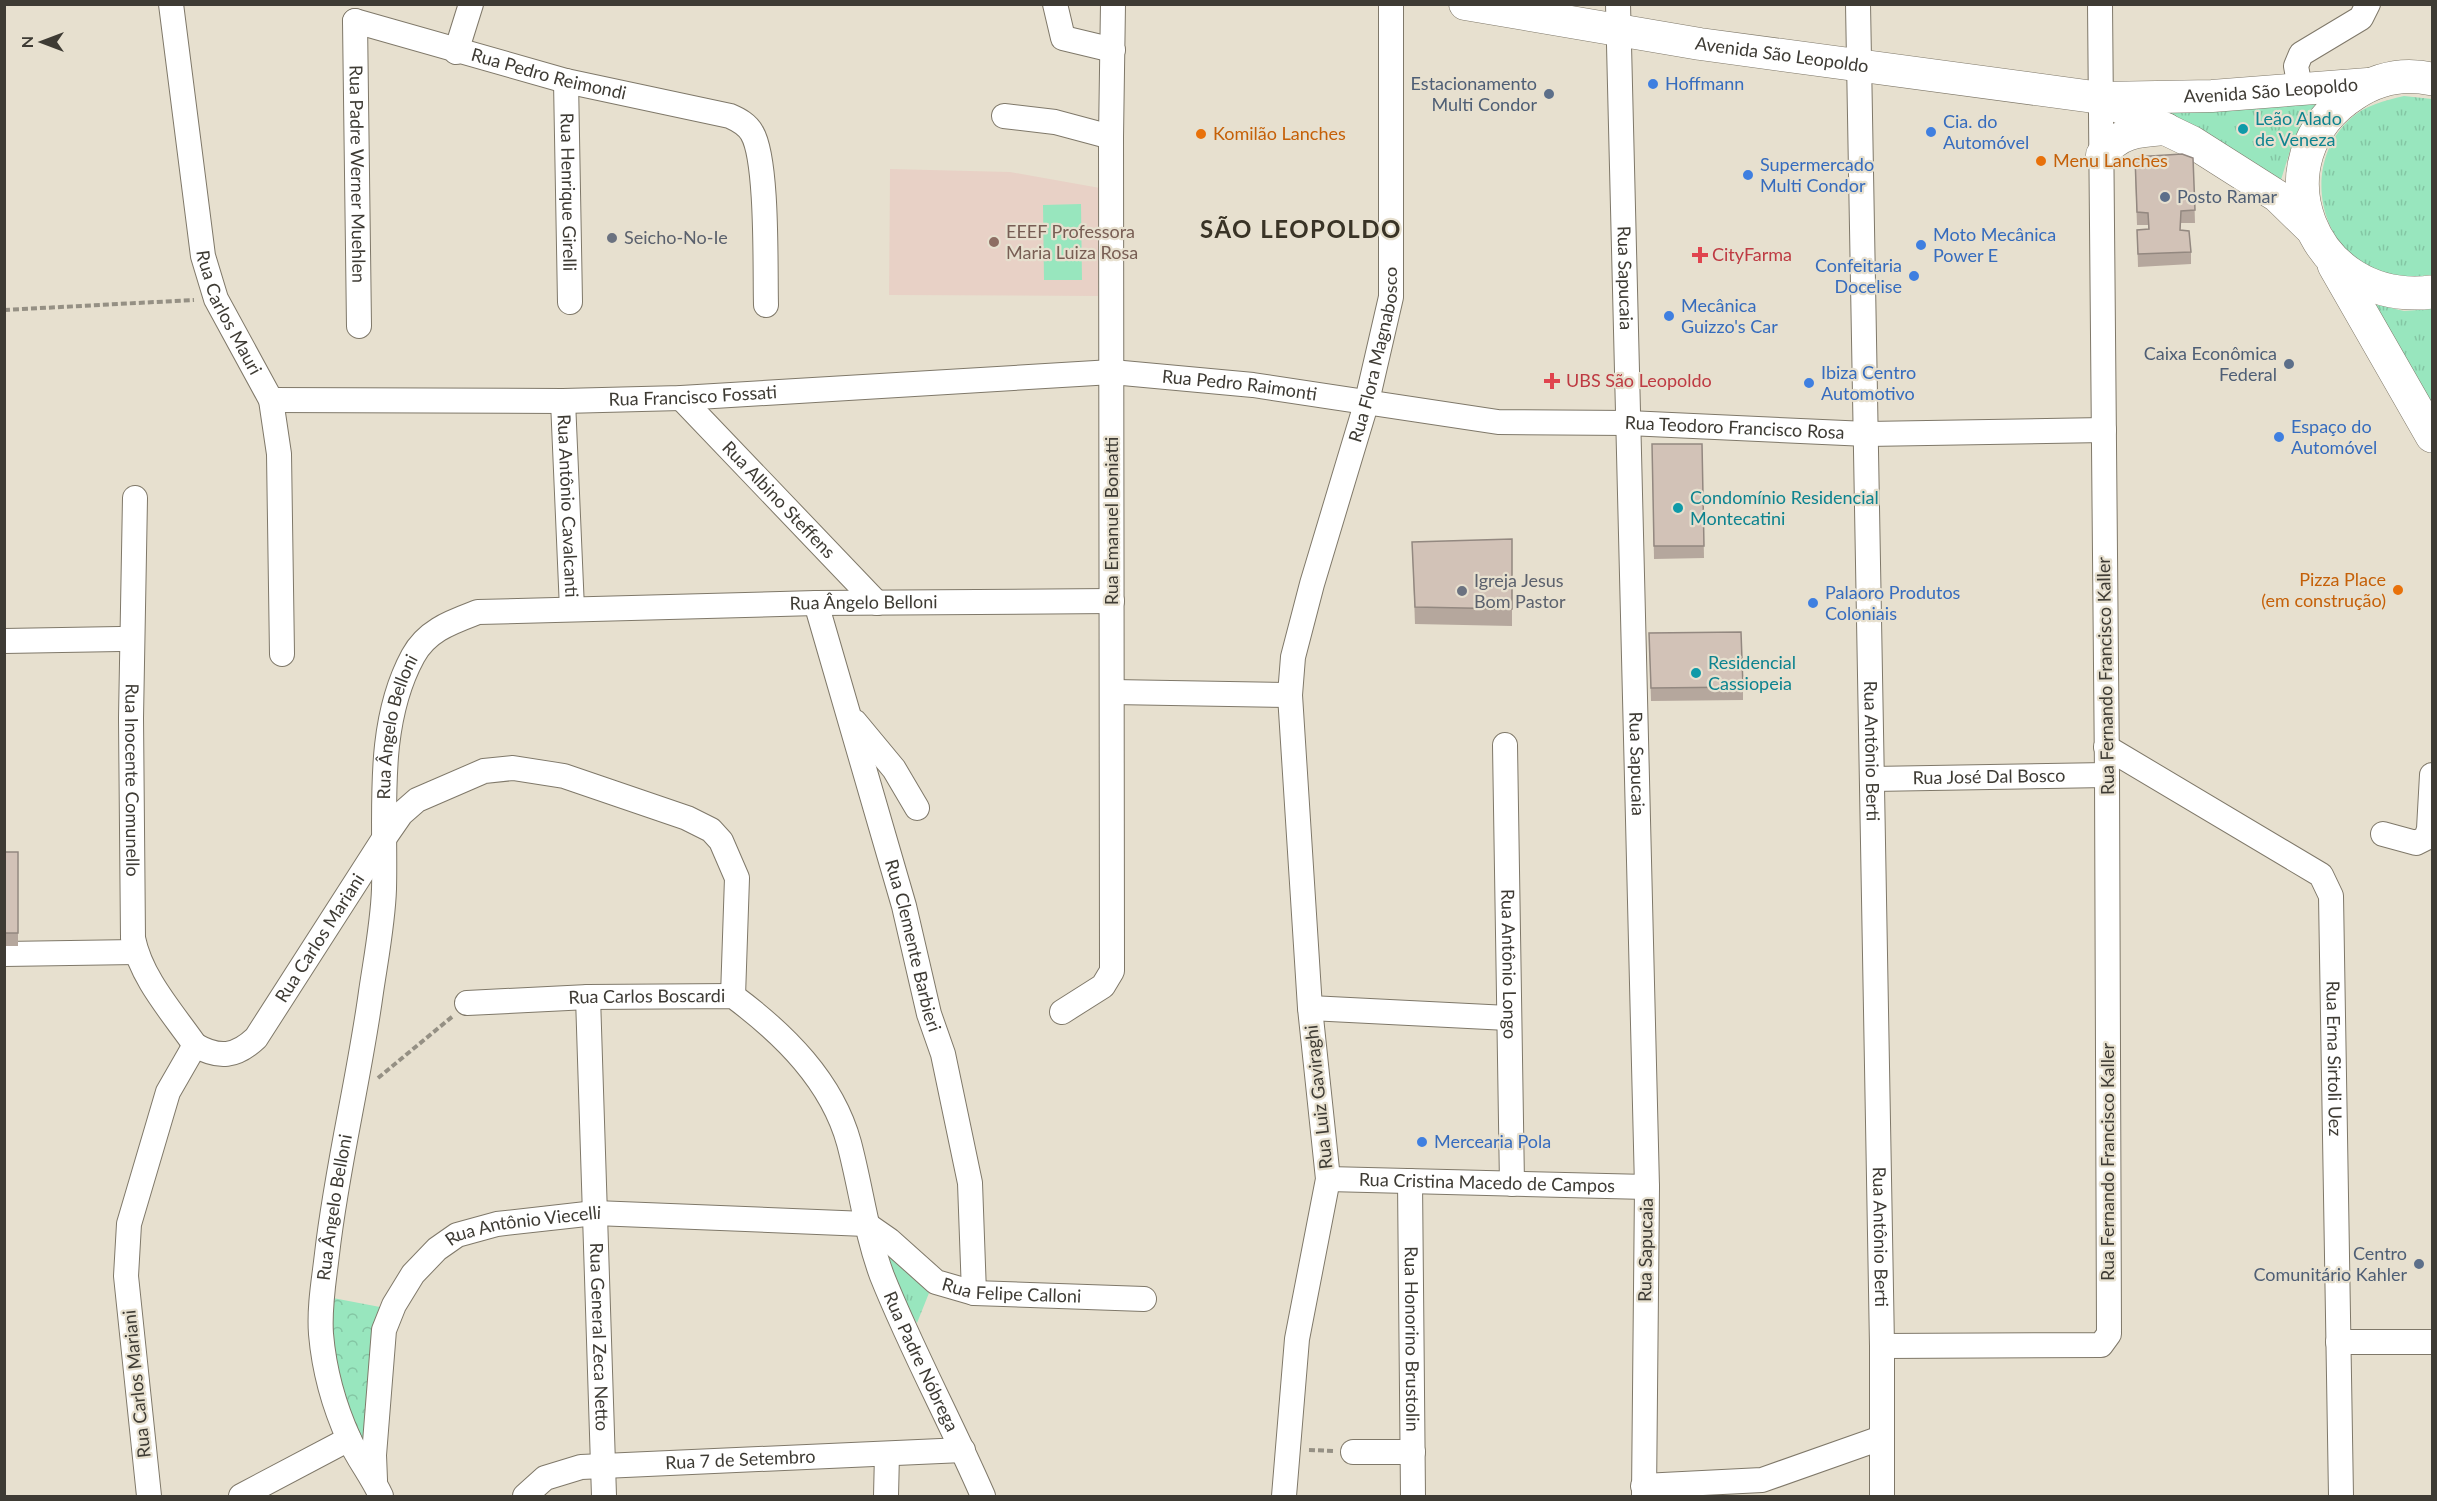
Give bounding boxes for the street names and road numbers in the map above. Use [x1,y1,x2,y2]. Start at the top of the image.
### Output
street label: Avenida São Leopoldo [1694,31,1870,77]
street label: Rua Pedro Reimondi [469,43,629,104]
street label: Rua Padre Werner Muehlen [346,65,370,283]
street label: Avenida São Leopoldo [2183,73,2359,107]
street label: Rua Henrique Girelli [557,112,581,271]
street label: Rua Sapucaia [1613,226,1638,330]
street label: Rua Carlos Mauri [192,249,267,378]
street label: Rua Flora Magnabosco [1343,267,1402,445]
street label: Rua Pedro Raimonti [1161,365,1319,405]
street label: Rua Francisco Fossati [608,380,778,410]
street label: Rua Teodoro Francisco Rosa [1624,411,1845,443]
street label: Rua Antônio Cavalcanti [554,414,583,598]
street label: Rua Albino Steffens [718,436,840,563]
street label: Rua Emanuel Boniatti [1100,437,1122,605]
street label: Rua Fernando Francisco Kaller [2092,556,2118,795]
street label: Rua Ângelo Belloni [789,590,938,614]
street label: Rua Ângelo Belloni [372,650,422,800]
street label: Rua Antônio Berti [1860,680,1885,821]
street label: Rua Inocente Comunello [121,683,144,877]
street label: Rua Sapucaia [1625,711,1650,816]
street label: Rua José Dal Bosco [1912,764,2066,788]
street label: Rua Clemente Barbieri [881,857,946,1034]
street label: Rua Carlos Mariani [270,869,368,1006]
street label: Rua Antônio Longo [1497,889,1522,1039]
street label: Rua Erna Sirtoli Uez [2322,980,2347,1137]
street label: Rua Carlos Boscardi [568,984,725,1008]
street label: Rua Luiz Gaviraghi [1299,1024,1337,1170]
street label: Rua Fernando Francisco Kaller [2096,1043,2118,1281]
street label: Rua Ângelo Belloni [312,1132,356,1282]
street label: Rua Antônio Berti [1869,1166,1893,1307]
street label: Rua Cristina Macedo de Campos [1359,1168,1616,1196]
street label: Rua Sapucaia [1633,1198,1657,1302]
street label: Rua Antônio Viecelli [440,1201,602,1250]
street label: Rua General Zeca Netto [586,1242,614,1431]
street label: Rua Honorino Brustolin [1401,1246,1424,1432]
street label: Rua Felipe Calloni [940,1272,1082,1307]
street label: Rua Padre Nóbrega [880,1288,964,1435]
street label: Rua Carlos Mariani [117,1309,155,1459]
street label: Rua 7 de Setembro [665,1445,816,1473]

